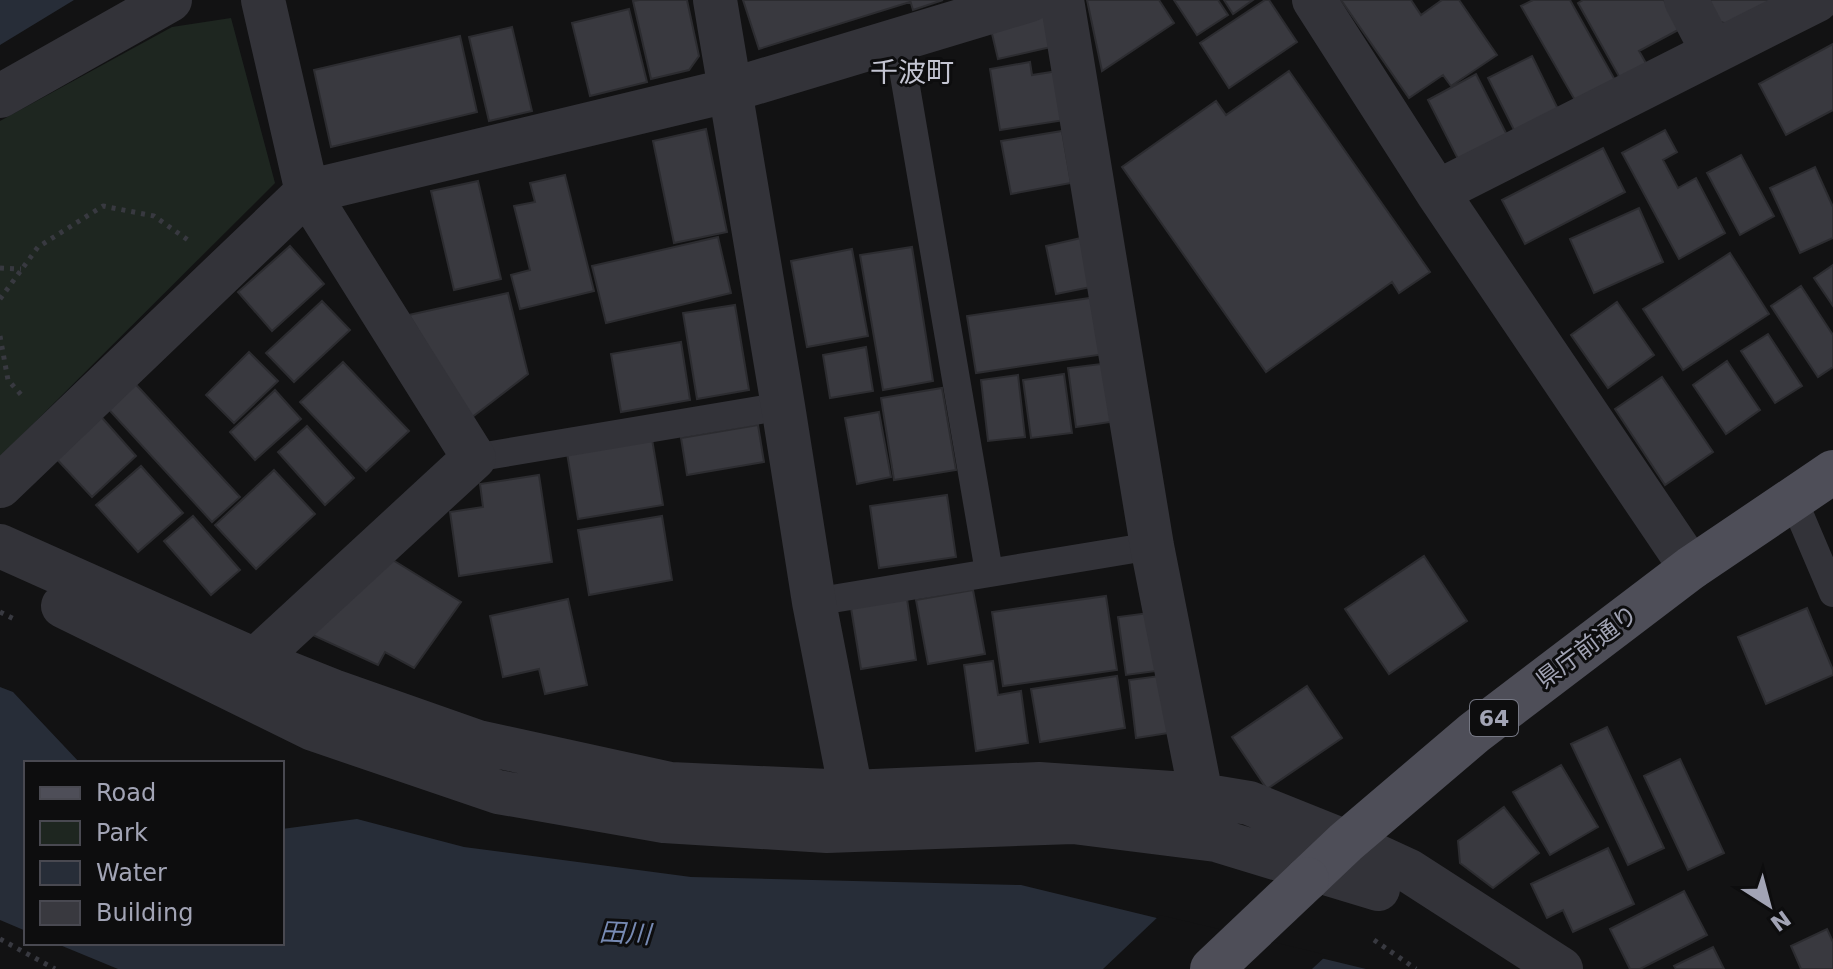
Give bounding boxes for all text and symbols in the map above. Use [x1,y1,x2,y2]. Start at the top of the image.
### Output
district label: 千波町 [870,56,954,89]
street label: 県庁前通り [1531,600,1643,694]
road number: 64 [1470,700,1518,736]
legend [24,761,284,945]
text: Road [96,779,156,807]
text: Park [96,819,148,847]
text: Water [96,859,167,887]
north arrow [1729,865,1809,945]
text: Building [96,899,193,927]
text: N [1766,905,1795,936]
water label: 田川 [598,917,655,949]

